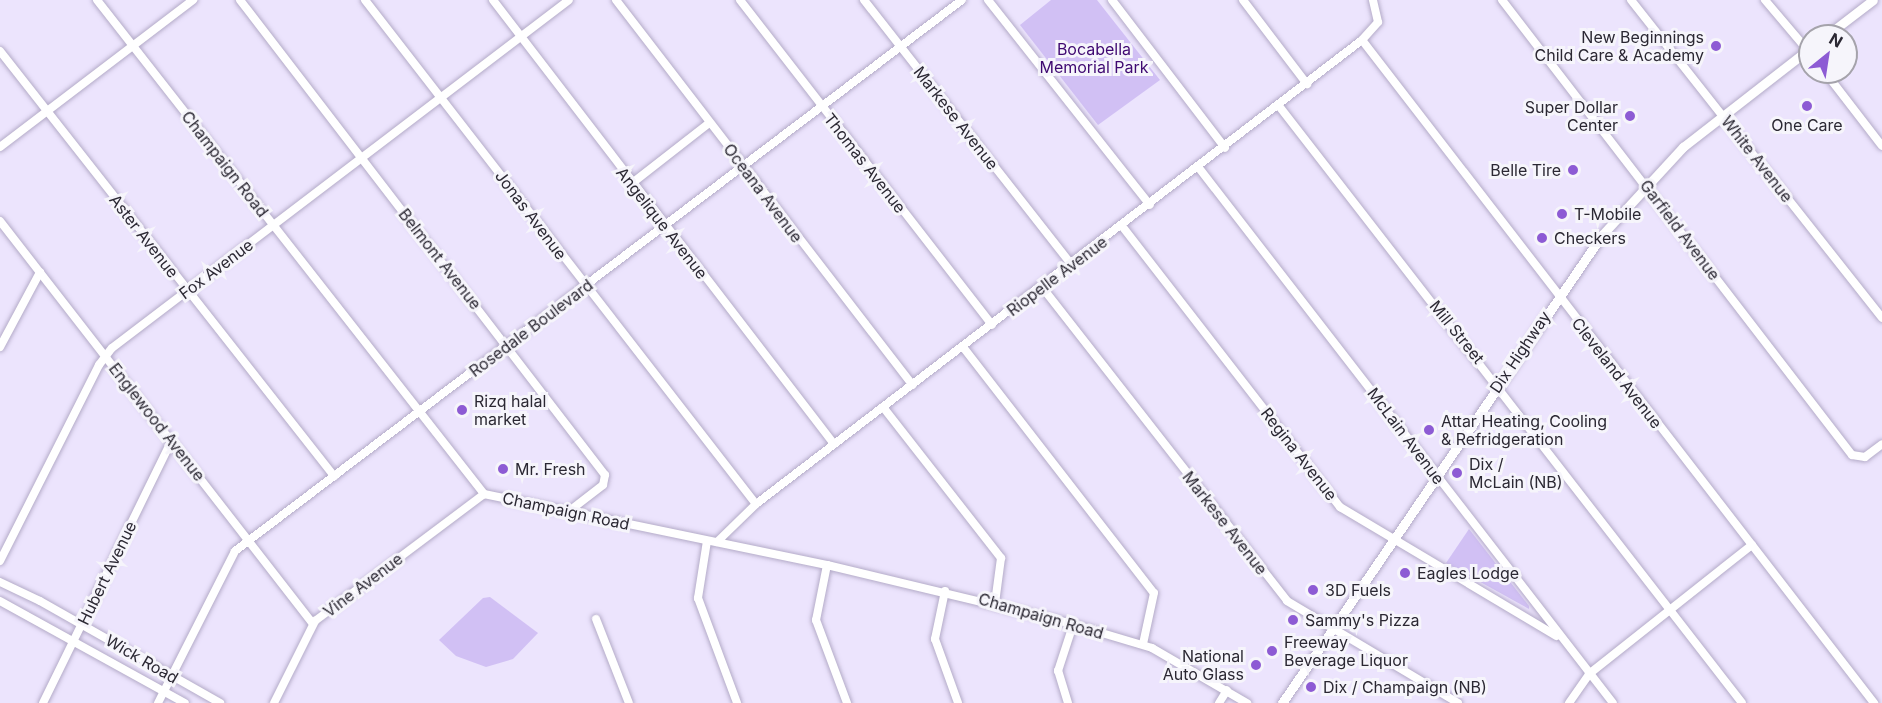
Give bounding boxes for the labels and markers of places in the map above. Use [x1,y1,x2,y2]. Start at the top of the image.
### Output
place label: New Beginnings Child Care & Academy [1535,27,1704,65]
marker: New Beginnings Child Care & Academy [1709,39,1723,53]
place label: Super Dollar Center [1525,97,1618,135]
marker: One Care [1800,99,1814,113]
marker: Super Dollar Center [1623,109,1637,123]
place label: One Care [1771,115,1843,135]
place label: Belle Tire [1490,160,1561,180]
marker: Belle Tire [1566,163,1580,177]
place label: T-Mobile [1574,204,1641,224]
marker: T-Mobile [1555,207,1569,221]
place label: Checkers [1554,228,1626,248]
marker: Checkers [1535,231,1549,245]
place label: Rizq halal market [474,391,546,429]
marker: Rizq halal market [455,403,469,417]
place label: Attar Heating, Cooling & Refridgeration [1441,411,1607,449]
marker: Attar Heating, Cooling & Refridgeration [1422,423,1436,437]
place label: Dix / McLain (NB) [1469,454,1563,492]
place label: Mr. Fresh [515,459,586,479]
marker: Mr. Fresh [496,462,510,476]
marker: Dix / McLain (NB) [1450,466,1464,480]
place label: Eagles Lodge [1417,563,1519,583]
marker: Eagles Lodge [1398,566,1412,580]
place label: 3D Fuels [1325,580,1391,600]
marker: 3D Fuels [1306,583,1320,597]
place label: Sammy's Pizza [1305,610,1420,630]
marker: Sammy's Pizza [1286,613,1300,627]
place label: Freeway Beverage Liquor [1284,632,1408,670]
marker: Freeway Beverage Liquor [1265,644,1279,658]
place label: National Auto Glass [1163,646,1244,684]
marker: National Auto Glass [1249,658,1263,672]
place label: Dix / Champaign (NB) [1323,677,1487,697]
marker: Dix / Champaign (NB) [1304,680,1318,694]

